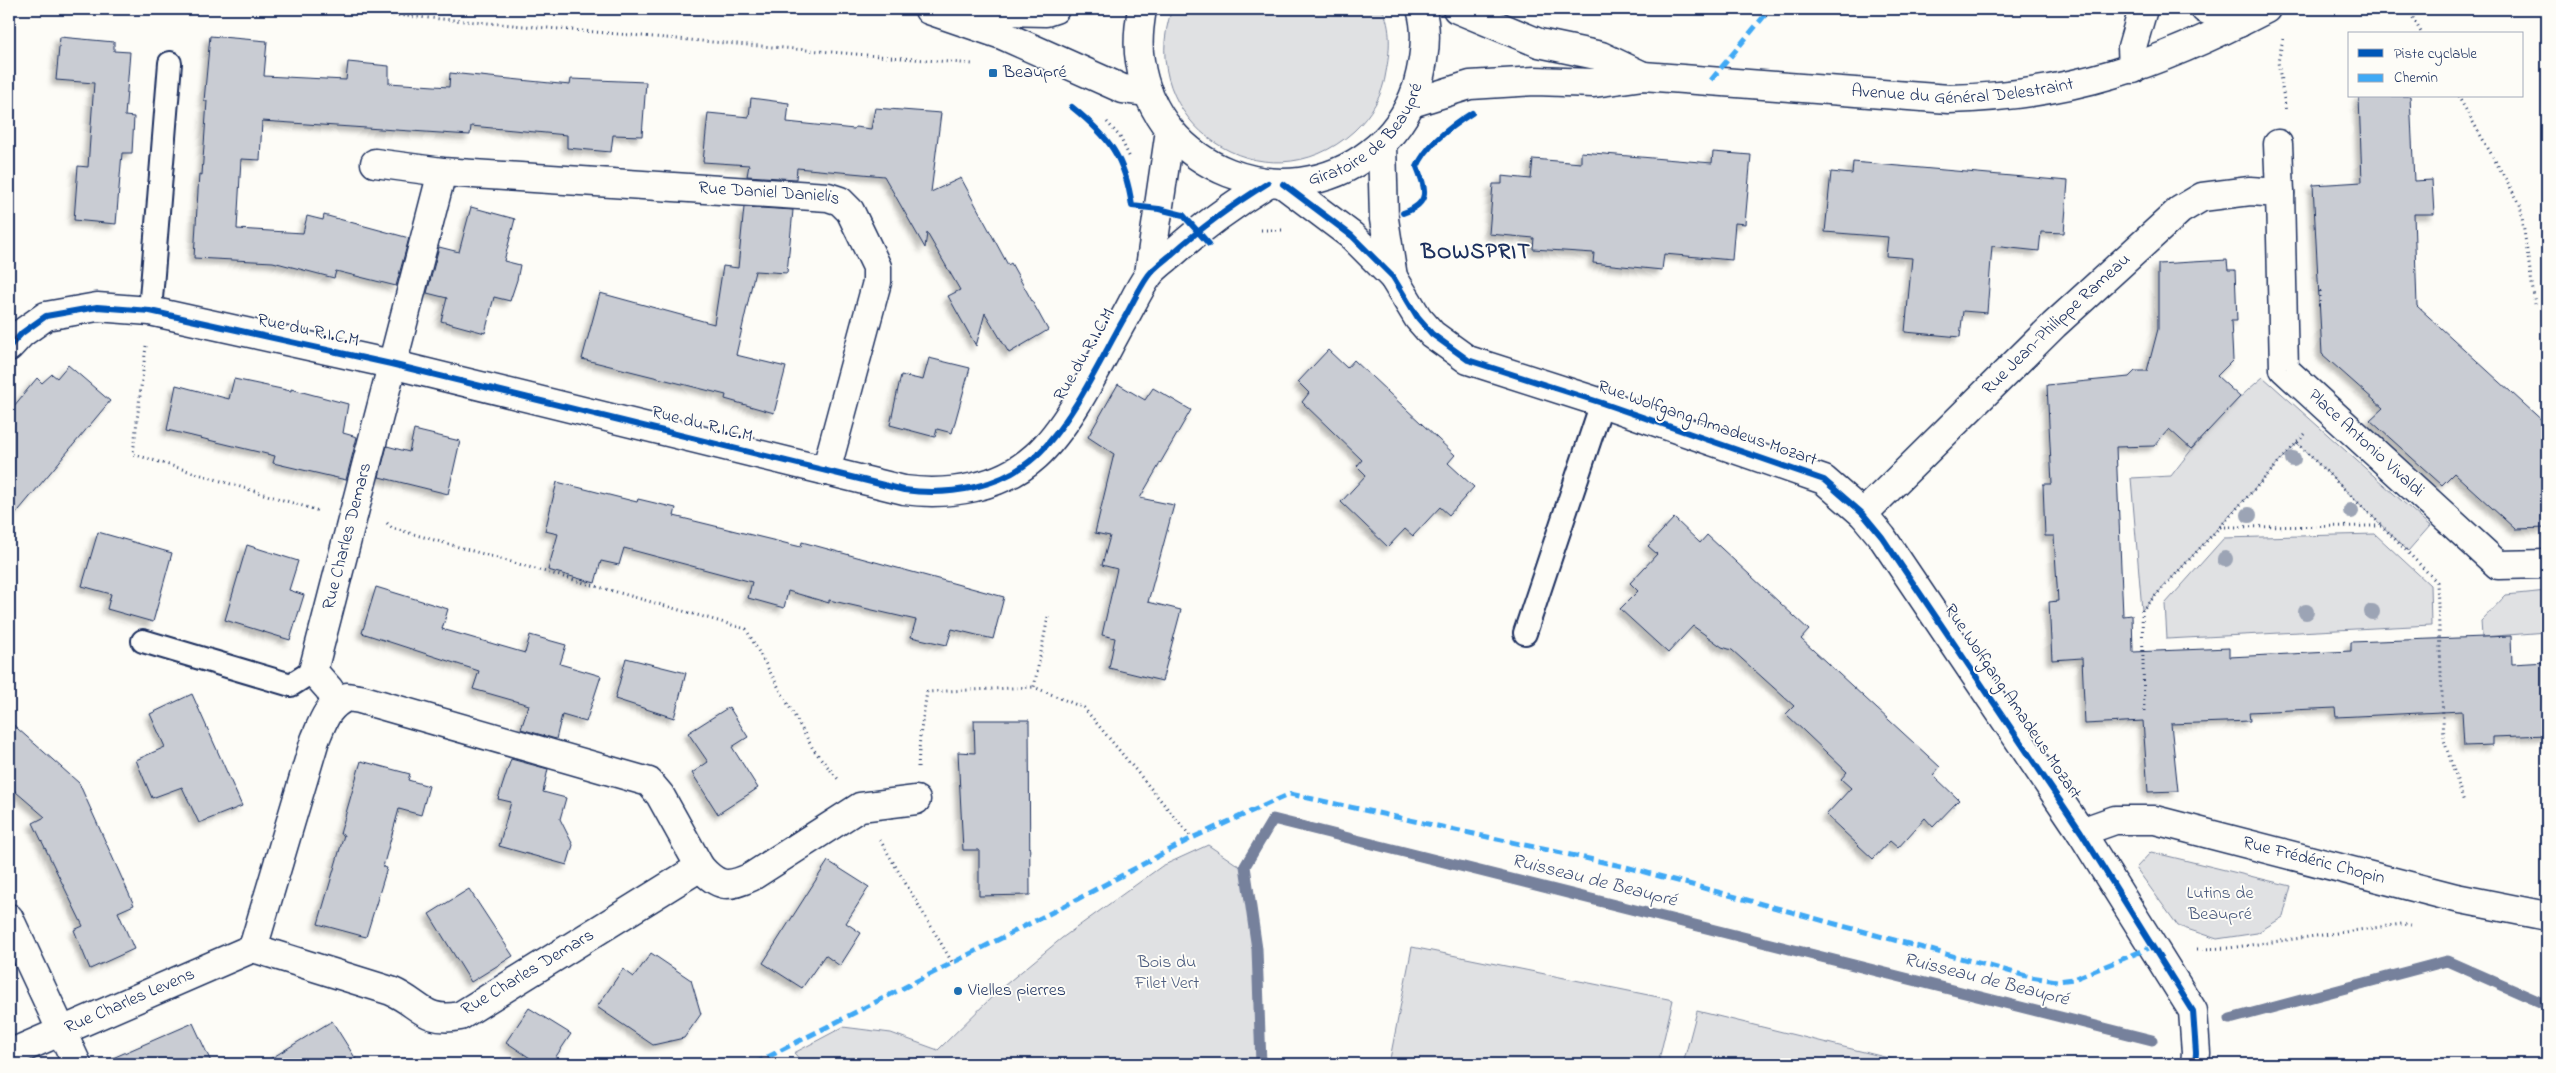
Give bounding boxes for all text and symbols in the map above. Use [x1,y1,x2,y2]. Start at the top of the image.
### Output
legend [2348,32,2524,98]
text: Piste cyclable [2394,43,2477,66]
place label: Beaupré [1002,60,1068,86]
marker: Beaupré [987,67,999,79]
text: Chemin [2394,67,2438,89]
street label: Avenue du Général Delestraint [1850,71,2076,112]
street label: Giratoire de Beaupré [1306,79,1431,193]
street label: Rue Daniel Danielis [697,176,843,213]
district label: BOWSPRIT [1420,237,1531,269]
street label: Rue Jean-Philippe Rameau [1977,248,2137,402]
street label: Rue du R.I.C.M [1048,304,1122,406]
street label: Rue du R.I.C.M [255,308,361,354]
street label: Rue Wolfgang Amadeus Mozart [1593,374,1820,475]
street label: Place Antonio Vivaldi [2302,384,2430,504]
street label: Rue du R.I.C.M [649,400,755,450]
street label: Rue Charles Demars [316,460,379,613]
street label: Rue Wolfgang Amadeus Mozart [1936,599,2087,805]
street label: Rue Frédéric Chopin [2240,830,2388,892]
water label: Ruisseau de Beaupré [1509,847,1681,915]
park label: Lutins de Beaupré [2187,881,2254,928]
street label: Rue Charles Demars [457,923,599,1023]
water label: Ruisseau de Beaupré [1901,946,2073,1014]
park label: Bois du Filet Vert [1134,950,1199,997]
street label: Rue Charles Levens [61,962,199,1041]
place label: Vielles pierres [967,978,1066,1004]
marker: Vielles pierres [952,985,964,997]

